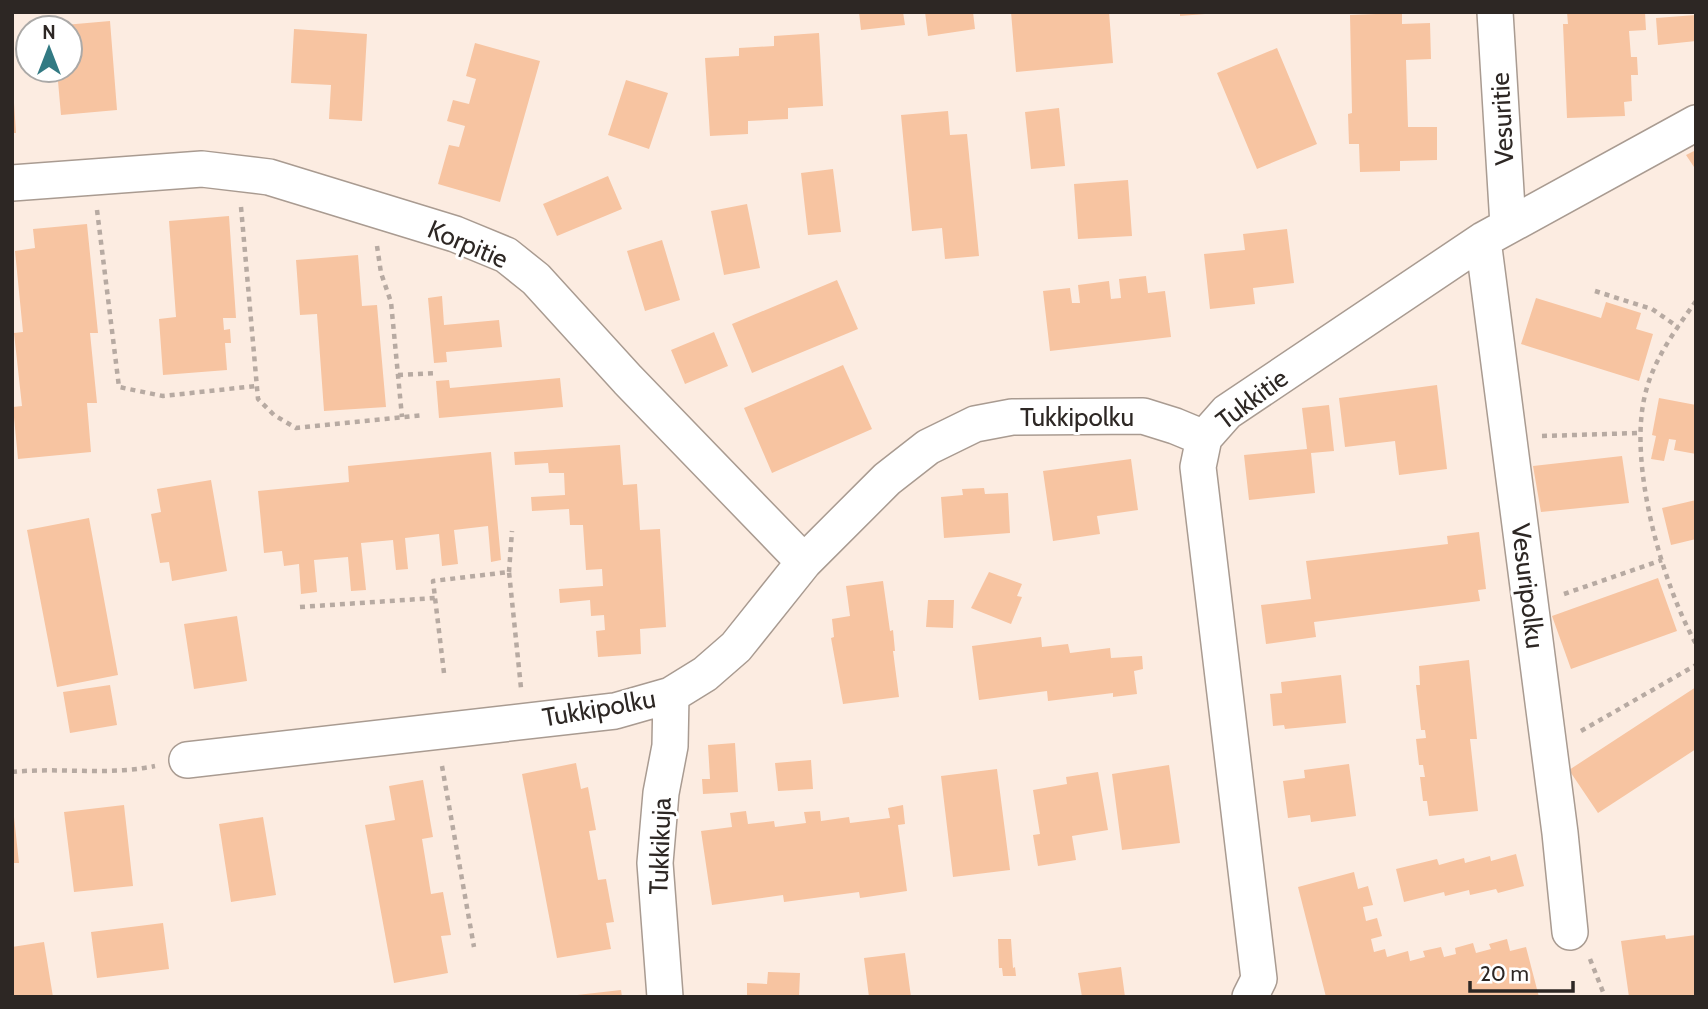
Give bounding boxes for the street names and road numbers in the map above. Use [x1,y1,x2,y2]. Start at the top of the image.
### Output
street label: Vesuritie [1484,72,1520,166]
street label: Korpitie [423,213,513,275]
street label: Tukkitie [1210,362,1294,436]
street label: Tukkipolku [1020,401,1134,433]
street label: Vesuripolku [1504,522,1552,650]
street label: Tukkipolku [540,682,658,734]
street label: Tukkikuja [642,796,678,895]

